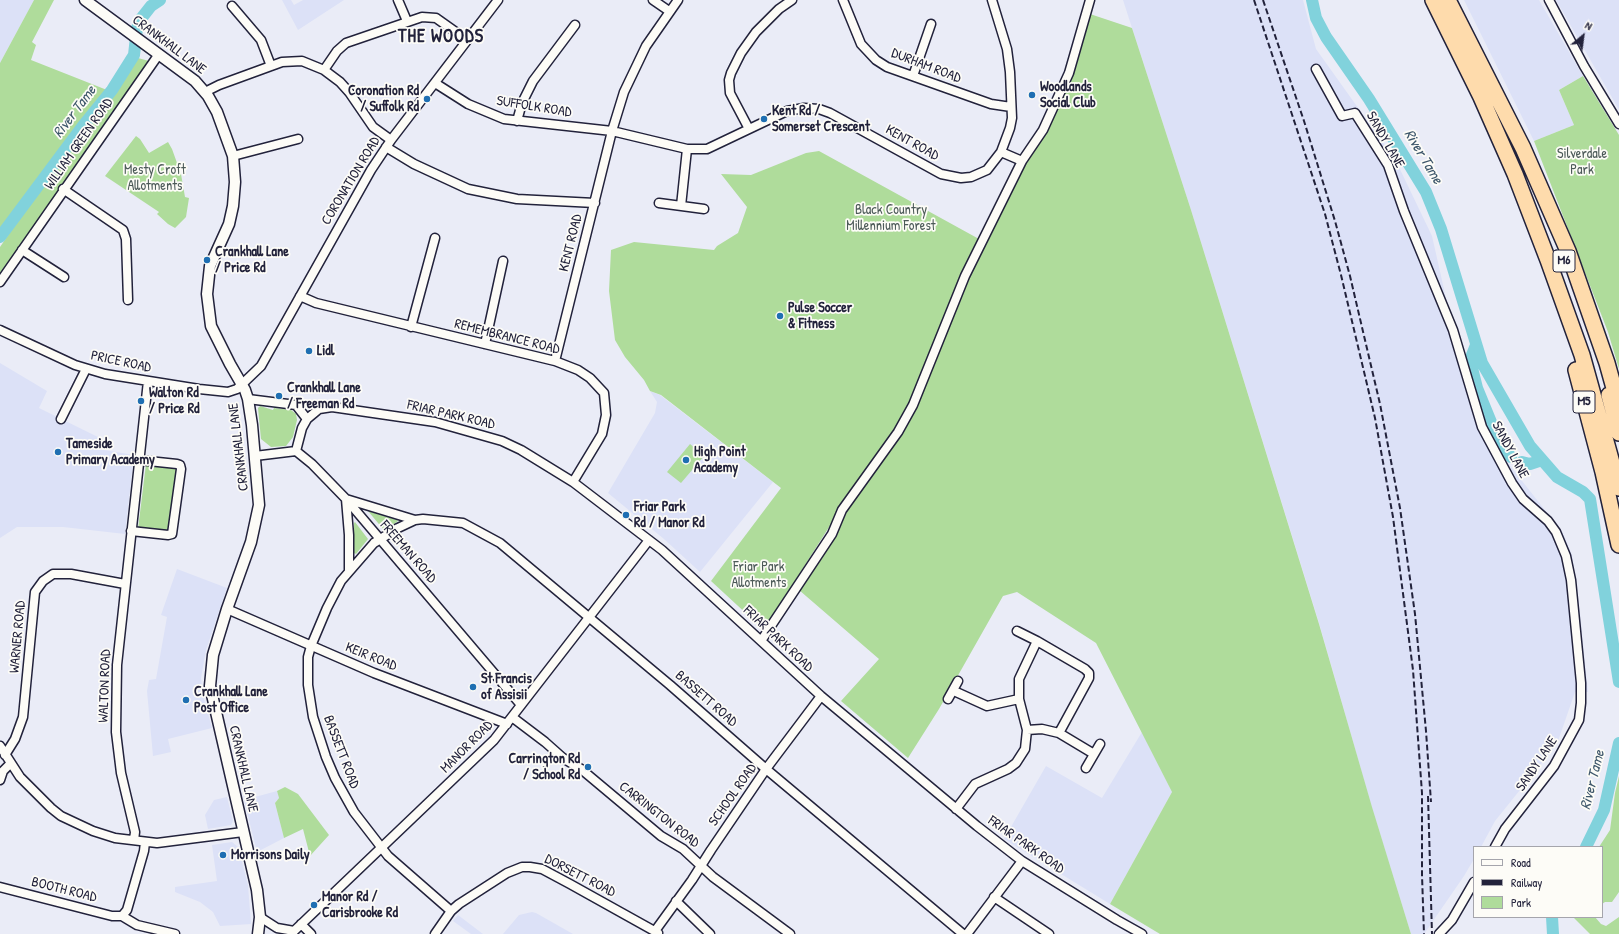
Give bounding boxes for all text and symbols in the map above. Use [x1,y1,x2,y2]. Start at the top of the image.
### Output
street label: CRANKHALL LANE [129,12,209,78]
north arrow [1563,16,1603,56]
text: N [1583,18,1595,33]
district label: THE WOODS [398,26,484,48]
street label: DURHAM ROAD [889,45,963,87]
place label: Woodlands Social Club [1040,79,1096,112]
water label: River Tame [50,82,100,142]
place label: Coronation Rd / Suffolk Rd [348,83,419,116]
marker: Woodlands Social Club [1027,90,1037,100]
street label: SUFFOLK ROAD [495,93,573,121]
marker: Coronation Rd / Suffolk Rd [422,94,432,104]
street label: WILLIAM GREEN ROAD [41,95,117,193]
place label: Kent Rd / Somerset Crescent [772,103,870,136]
street label: SANDY LANE [1362,109,1408,171]
marker: Kent Rd / Somerset Crescent [759,114,769,124]
street label: KENT ROAD [882,122,942,164]
water label: River Tame [1400,126,1446,188]
street label: CORONATION ROAD [318,134,384,228]
park label: Silverdale Park [1557,146,1607,178]
park label: Mesty Croft Allotments [124,162,186,194]
park label: Black Country Millennium Forest [846,202,936,234]
street label: KENT ROAD [556,213,586,273]
place label: Crankhall Lane / Price Rd [215,244,289,276]
road number: M6 [1553,250,1575,272]
marker: Crankhall Lane / Price Rd [202,255,212,265]
place label: Pulse Soccer & Fitness [788,300,852,332]
marker: Pulse Soccer & Fitness [775,311,785,321]
street label: REMEMBRANCE ROAD [453,316,561,358]
place label: Lidl [317,343,335,359]
marker: Lidl [304,346,314,356]
street label: PRICE ROAD [89,347,153,377]
place label: Crankhall Lane / Freeman Rd [287,380,361,412]
place label: Walton Rd / Price Rd [149,385,199,418]
marker: Crankhall Lane / Freeman Rd [274,391,284,401]
road number: M5 [1573,391,1595,413]
marker: Walton Rd / Price Rd [136,396,146,406]
street label: FRIAR PARK ROAD [406,397,496,433]
street label: CRANKHALL LANE [225,402,253,492]
street label: SANDY LANE [1488,418,1532,482]
place label: Tameside Primary Academy [66,436,155,468]
place label: High Point Academy [694,444,746,476]
marker: Tameside Primary Academy [53,447,63,457]
marker: High Point Academy [681,455,691,465]
place label: Friar Park Rd / Manor Rd [634,499,704,532]
marker: Friar Park Rd / Manor Rd [621,510,631,520]
street label: FREEMAN ROAD [376,517,440,587]
park label: Friar Park Allotments [732,559,786,592]
street label: WARNER ROAD [6,600,30,674]
street label: FRIAR PARK ROAD [740,602,816,676]
street label: KEIR ROAD [343,639,399,675]
street label: WALTON ROAD [95,649,115,723]
street label: BASSETT ROAD [671,667,741,731]
place label: St Francis of Assisii [481,671,532,704]
marker: St Francis of Assisii [468,682,478,692]
place label: Crankhall Lane Post Office [194,684,268,716]
marker: Crankhall Lane Post Office [181,695,191,705]
street label: BASSETT ROAD [319,713,363,791]
street label: MANOR ROAD [437,717,497,777]
street label: CRANKHALL LANE [225,724,261,814]
street label: SANDY LANE [1513,733,1561,795]
water label: River Tame [1577,749,1609,811]
place label: Carrington Rd / School Rd [509,751,580,784]
street label: SCHOOL ROAD [705,761,761,829]
marker: Carrington Rd / School Rd [583,762,593,772]
street label: CARRINGTON ROAD [615,778,703,852]
street label: FRIAR PARK ROAD [985,812,1067,878]
legend [1473,846,1603,918]
place label: Morrisons Daily [231,847,310,863]
marker: Morrisons Daily [218,850,228,860]
street label: DORSETT ROAD [542,851,618,901]
text: Road [1511,854,1531,871]
street label: BOOTH ROAD [30,874,98,906]
text: Railway [1511,874,1542,891]
place label: Manor Rd / Carisbrooke Rd [322,889,398,922]
text: Park [1511,894,1531,911]
marker: Manor Rd / Carisbrooke Rd [309,900,319,910]

